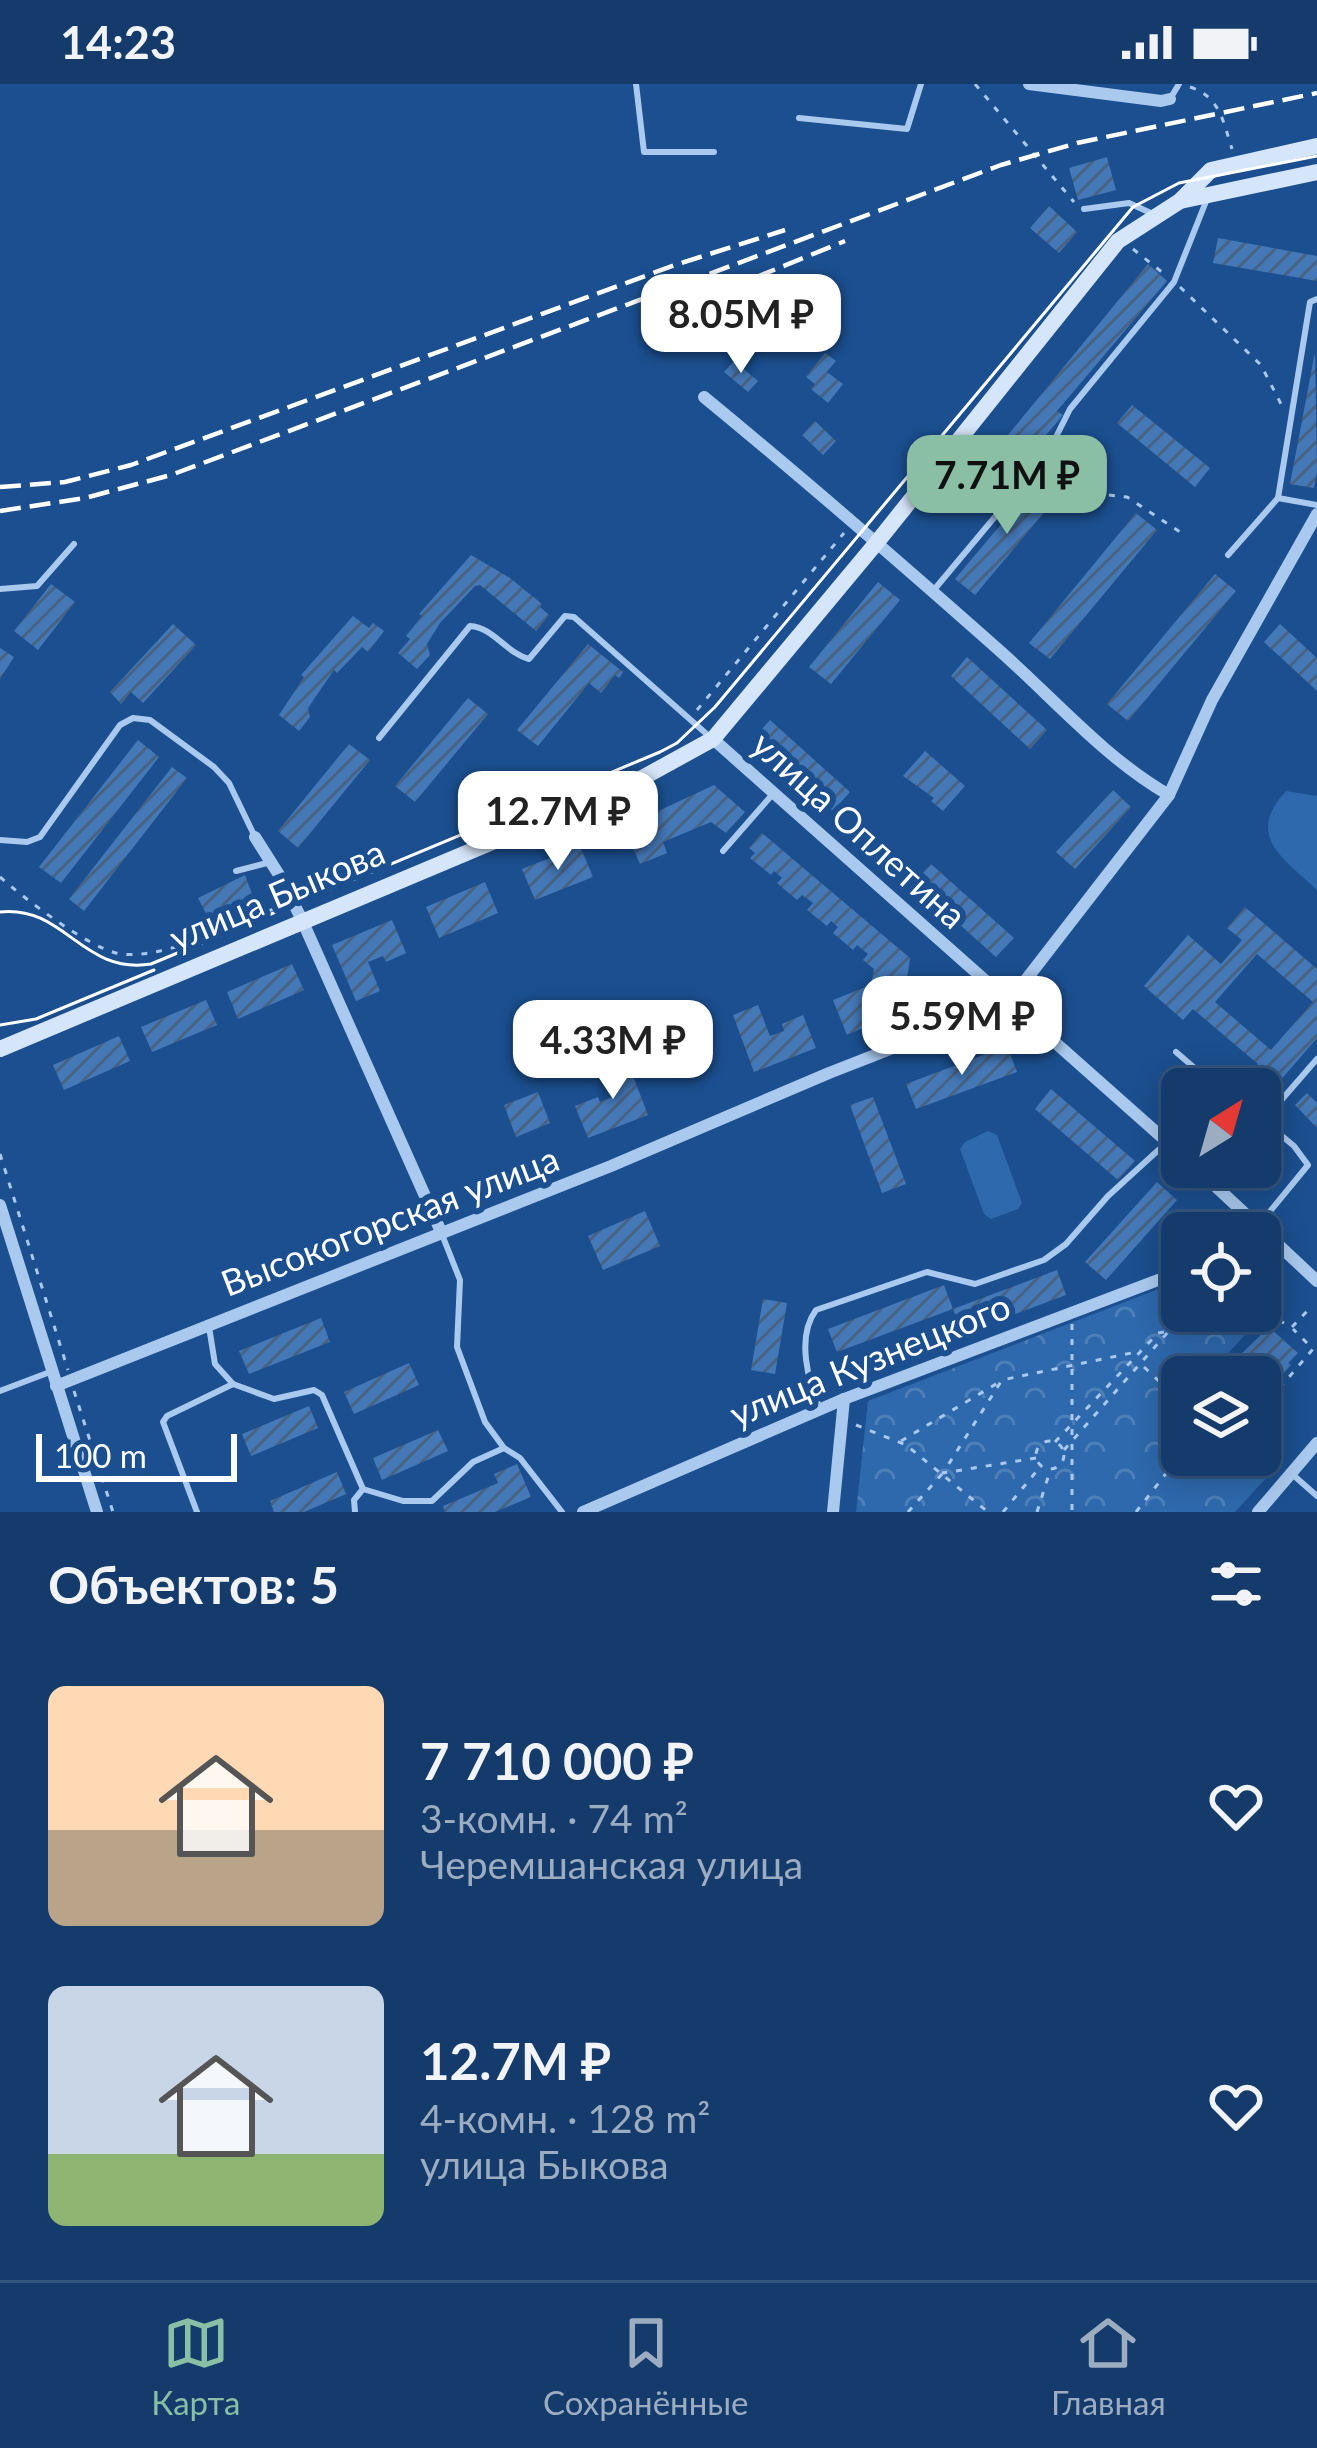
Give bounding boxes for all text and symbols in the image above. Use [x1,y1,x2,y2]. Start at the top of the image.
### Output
text: 14:23 [60,15,176,69]
pin: 8.05M ₽ [630,274,852,376]
text: 8.05M ₽ [668,290,814,336]
pin: 7.71M ₽ [896,435,1118,537]
text: 7.71M ₽ [934,451,1080,497]
street label: улица Оплетина [743,722,976,937]
pin: 12.7M ₽ [447,771,669,873]
text: 12.7M ₽ [485,787,631,833]
street label: улица Быкова [162,829,391,959]
pin: 5.59M ₽ [851,976,1073,1078]
text: 5.59M ₽ [889,992,1035,1038]
pin: 4.33M ₽ [502,1000,724,1102]
text: 4.33M ₽ [540,1016,686,1062]
north arrow [1161,1068,1281,1188]
map controls [1161,1068,1281,1476]
street label: Высокогорская улица [215,1135,565,1305]
button: locate [1161,1212,1281,1332]
street label: улица Кузнецкого [723,1283,1016,1435]
button: layers [1161,1356,1281,1476]
scale bar [36,1428,237,1481]
text: 100 m [54,1435,147,1475]
icon: filters [1203,1551,1269,1617]
text: Объектов: 5 [48,1554,339,1615]
text: 7 710 000 ₽ [420,1730,694,1791]
icon: home [144,1734,288,1878]
icon: heart [1203,1773,1269,1839]
text: 3-комн. · 74 m² [420,1795,688,1841]
text: Черемшанская улица [420,1841,803,1887]
text: 12.7M ₽ [420,2030,611,2091]
icon: home [144,2034,288,2178]
icon: heart [1203,2073,1269,2139]
text: 4-комн. · 128 m² [420,2095,710,2141]
text: улица Быкова [420,2141,669,2187]
tab: Карта [151,2310,241,2422]
tab: Сохранённые [543,2310,748,2422]
tab: Главная [1051,2310,1166,2422]

